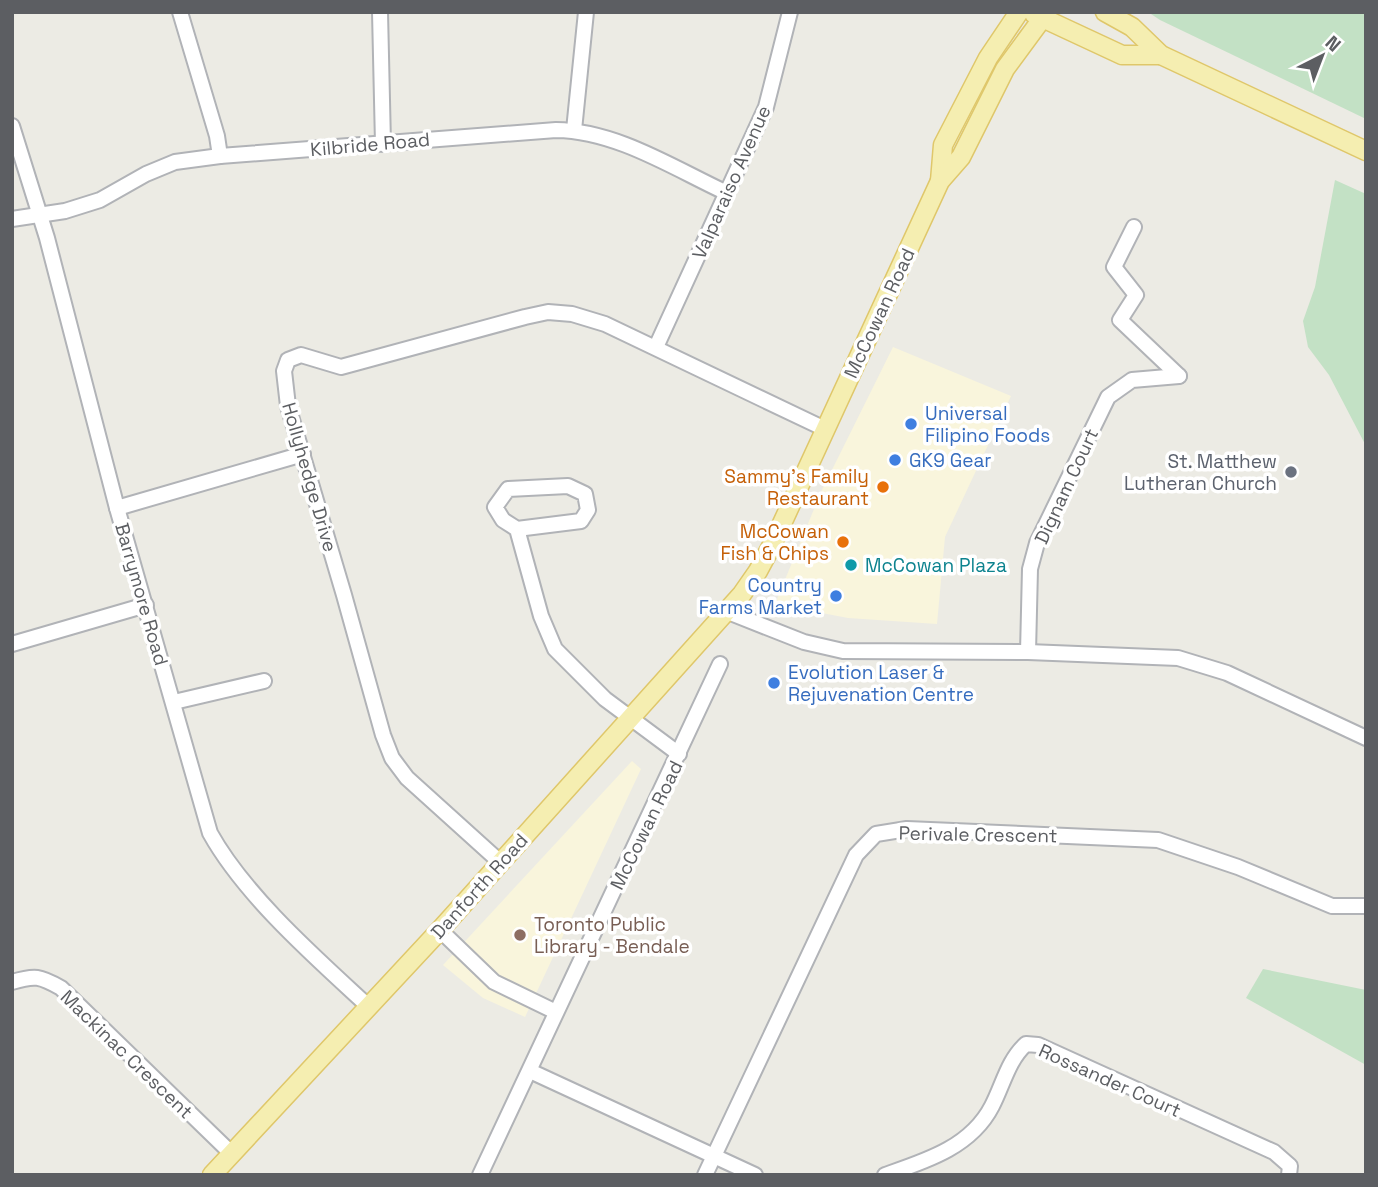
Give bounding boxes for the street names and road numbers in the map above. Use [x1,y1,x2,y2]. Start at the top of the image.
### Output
street label: Valparaiso Avenue [686,101,777,263]
street label: Kilbride Road [309,127,431,162]
street label: McCowan Road [838,244,921,382]
street label: Hollyhedge Drive [276,400,343,555]
street label: Dignam Court [1029,424,1104,548]
street label: Barrymore Road [109,520,174,668]
street label: McCowan Road [604,757,689,894]
street label: Perivale Crescent [898,821,1058,848]
street label: Danforth Road [425,828,533,944]
street label: Mackinac Crescent [55,985,198,1124]
street label: Rossander Court [1035,1038,1185,1123]

